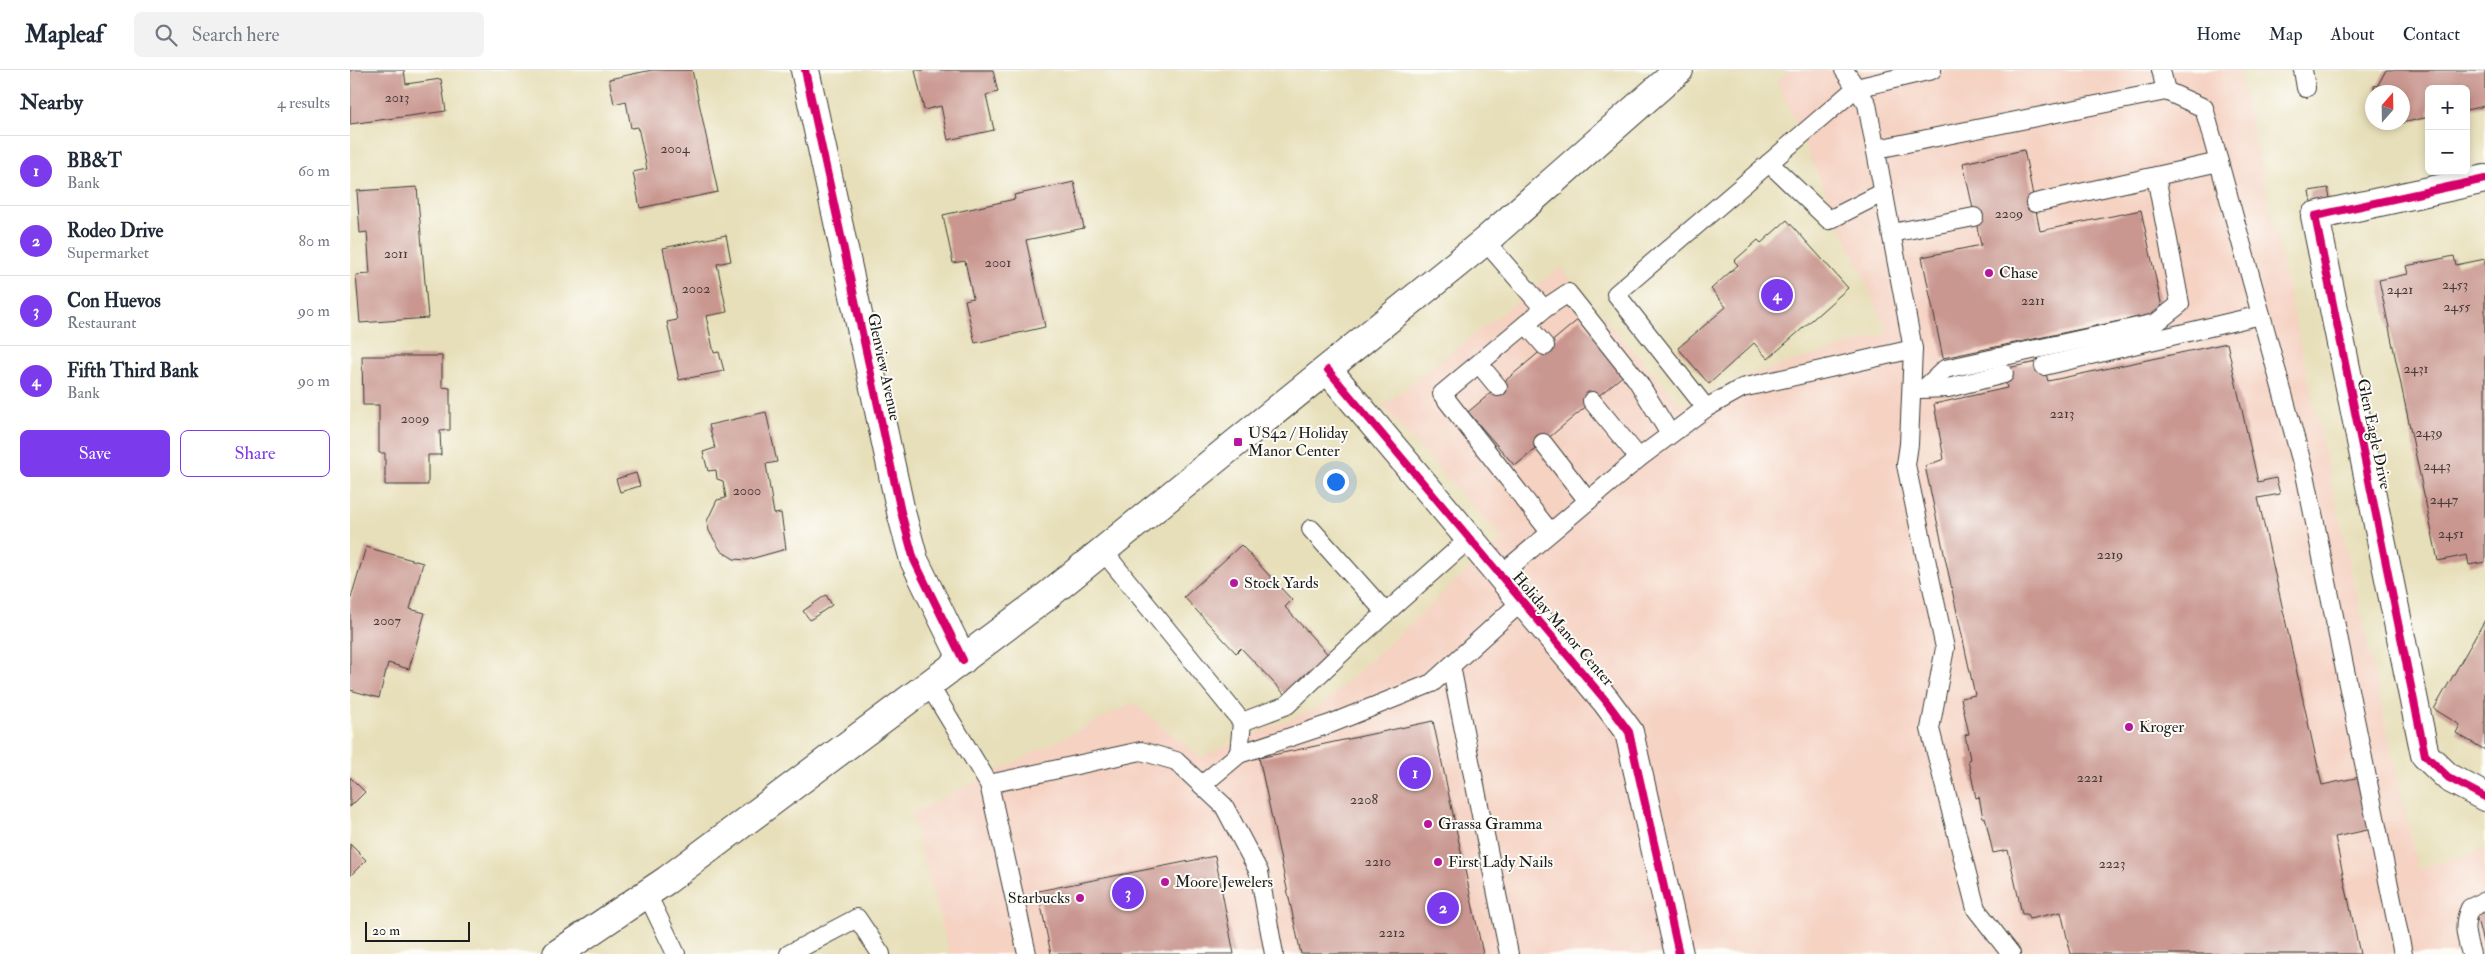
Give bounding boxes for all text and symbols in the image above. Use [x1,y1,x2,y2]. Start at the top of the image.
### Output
search box [134,12,484,57]
text: Mapleaf [25,19,104,50]
icon: search [152,21,180,49]
text: Search here [192,23,279,47]
text: Home [2196,23,2241,46]
text: Map [2269,23,2303,46]
text: About [2331,23,2375,46]
text: Contact [2403,23,2460,46]
north arrow [2365,85,2410,130]
map controls [2425,85,2470,175]
button: + [2425,85,2470,130]
text: Nearby [20,89,83,116]
house number: 2013 [385,89,409,106]
text: 4 results [277,93,330,113]
button: − [2425,130,2470,175]
house number: 2004 [661,140,691,157]
text: BB&T [67,149,122,173]
text: 1 [33,161,39,181]
text: 60 m [298,161,330,181]
text: Bank [67,173,100,193]
house number: 2209 [1995,205,2023,222]
text: Rodeo Drive [67,219,164,243]
text: 2 [32,231,40,251]
text: 80 m [299,231,330,251]
text: Supermarket [67,243,149,263]
house number: 2011 [384,245,408,262]
house number: 2001 [985,254,1011,271]
place label: Chase [1999,263,2038,283]
marker: Chase [1983,267,1995,279]
pin: 4 [1761,276,1793,314]
house number: 2453 [2442,276,2468,293]
house number: 2002 [682,280,710,297]
house number: 2421 [2387,281,2413,298]
text: Con Huevos [67,289,161,313]
house number: 2211 [2021,292,2045,309]
house number: 2455 [2444,298,2471,315]
text: 3 [33,301,39,321]
text: 90 m [298,301,330,321]
street label: Glenview Avenue [863,311,905,423]
text: Restaurant [67,313,136,333]
text: Fifth Third Bank [67,359,199,383]
house number: 2431 [2403,360,2429,377]
text: 4 [32,371,40,391]
text: 90 m [298,371,330,391]
street label: Glen Eagle Drive [2353,377,2396,491]
text: Bank [67,383,100,403]
house number: 2213 [2050,405,2074,422]
house number: 2009 [401,410,429,427]
place label: US42 / Holiday Manor Center [1248,423,1349,461]
house number: 2439 [2415,424,2443,441]
button: Save [20,430,170,477]
button: Share [180,430,330,477]
marker: US42 / Holiday Manor Center [1232,436,1244,448]
house number: 2443 [2423,457,2451,474]
your location [1323,469,1349,495]
house number: 2000 [733,482,761,499]
house number: 2447 [2430,491,2459,508]
house number: 2451 [2438,525,2464,542]
house number: 2219 [2097,546,2123,563]
street label: Holiday Manor Center [1508,568,1618,690]
place label: Stock Yards [1244,573,1319,593]
marker: Stock Yards [1228,577,1240,589]
house number: 2007 [373,612,402,629]
place label: Kroger [2139,717,2184,737]
marker: Kroger [2123,721,2135,733]
pin: 1 [1399,754,1431,792]
house number: 2221 [2077,769,2103,786]
house number: 2208 [1350,791,1378,808]
place label: Grassa Gramma [1438,814,1543,834]
marker: Grassa Gramma [1422,818,1434,830]
place label: First Lady Nails [1448,852,1553,872]
house number: 2210 [1365,853,1391,870]
house number: 2223 [2099,855,2125,872]
marker: First Lady Nails [1432,856,1444,868]
place label: Moore Jewelers [1175,872,1273,893]
pin: 3 [1112,874,1144,912]
marker: Moore Jewelers [1159,876,1171,888]
place label: Starbucks [1008,888,1070,908]
pin: 2 [1427,889,1459,927]
marker: Starbucks [1074,892,1086,904]
scale bar [365,919,470,942]
text: 20 m [372,922,400,939]
house number: 2212 [1379,924,1405,941]

